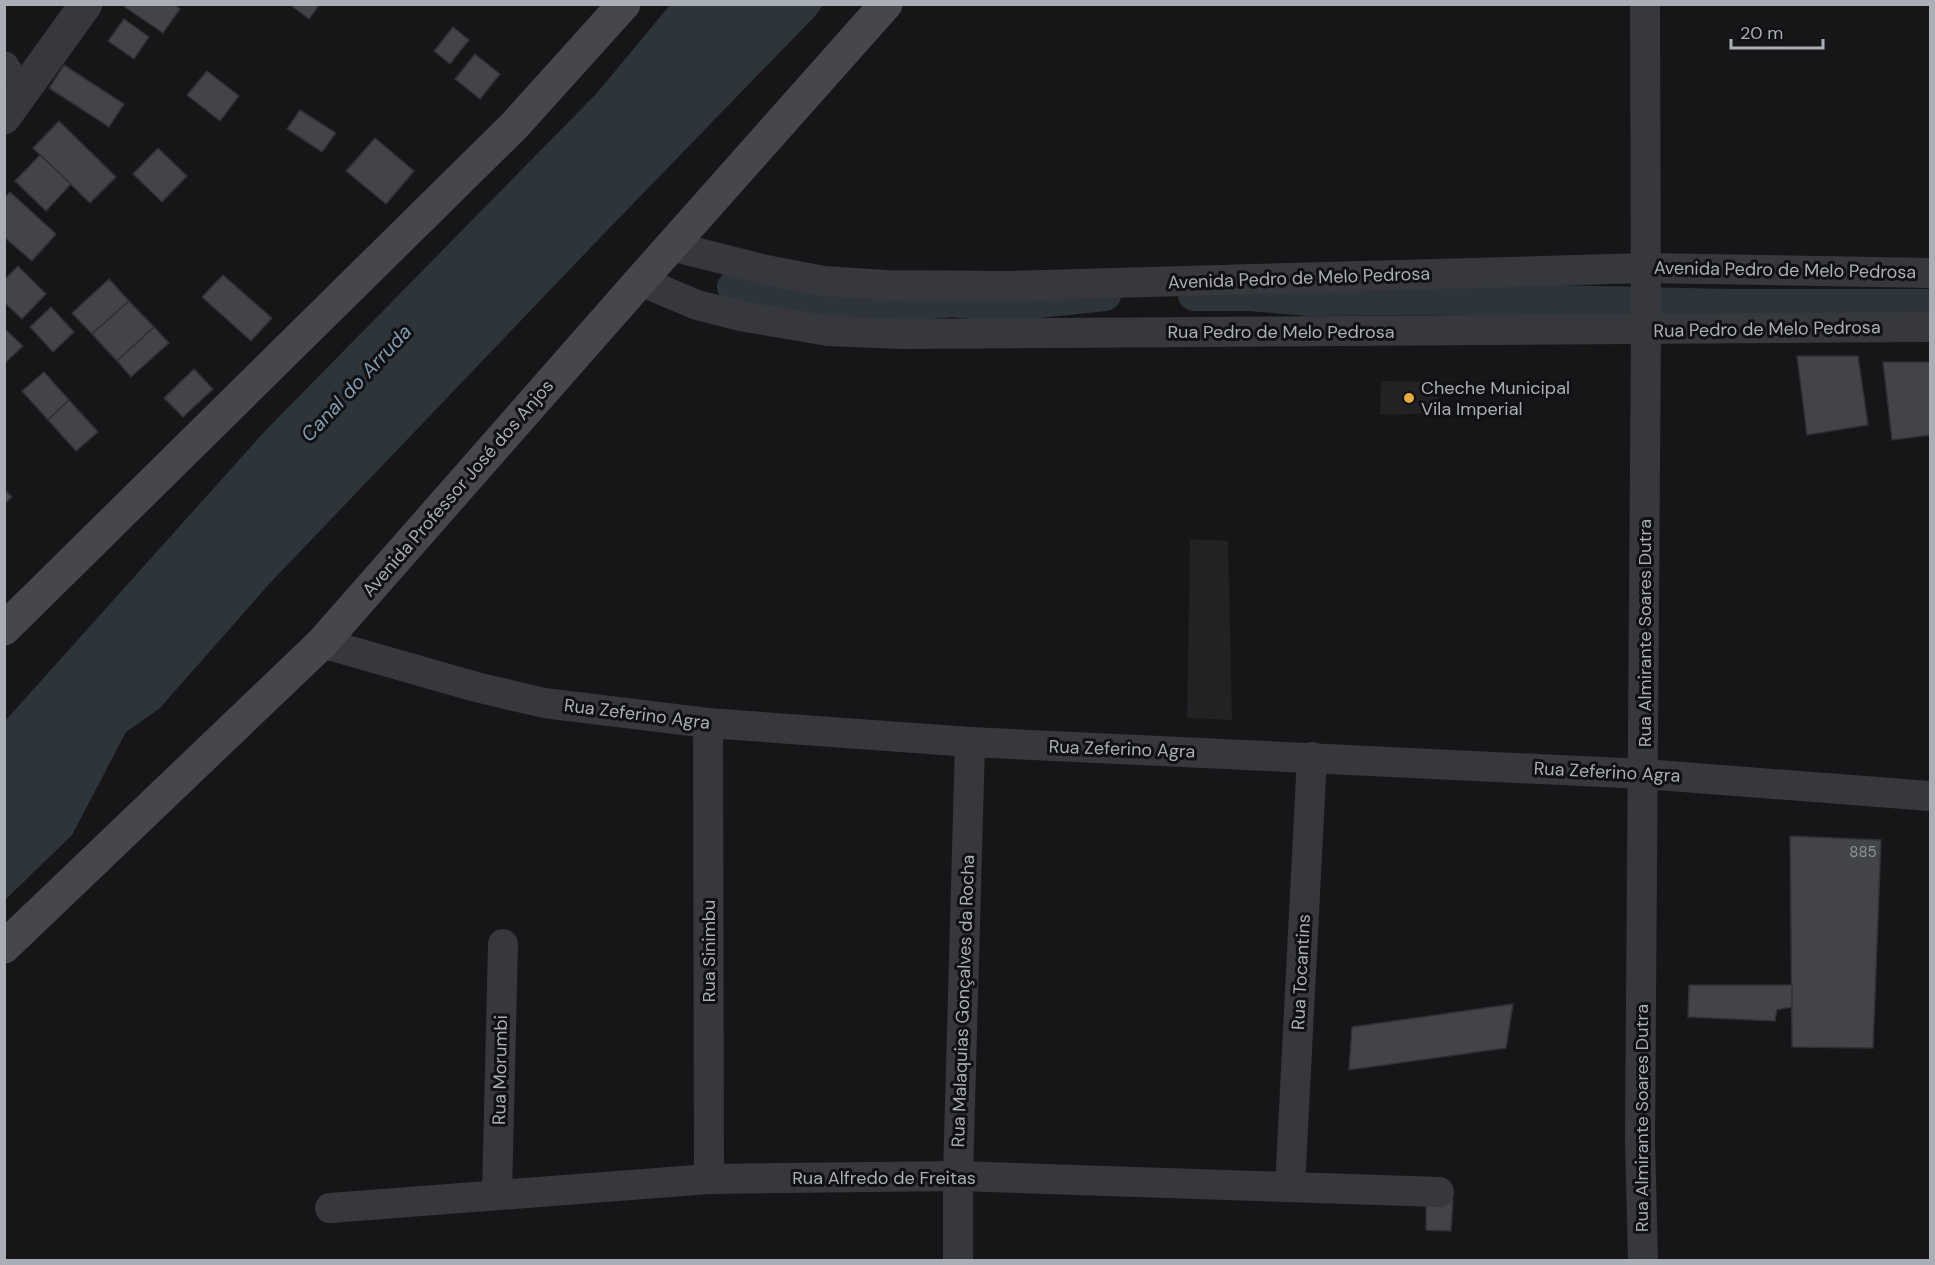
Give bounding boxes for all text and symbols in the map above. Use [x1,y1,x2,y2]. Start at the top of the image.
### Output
scale bar [1731,12,1822,50]
text: 20 m [1740,21,1783,45]
street label: Avenida Pedro de Melo Pedrosa [1654,256,1916,284]
street label: Avenida Pedro de Melo Pedrosa [1167,261,1431,295]
street label: Rua Pedro de Melo Pedrosa [1653,315,1881,343]
water label: Canal do Arruda [295,319,417,447]
street label: Rua Pedro de Melo Pedrosa [1167,320,1395,344]
street label: Avenida Professor José dos Anjos [357,374,559,602]
place label: Cheche Municipal Vila Imperial [1421,376,1570,421]
marker: Cheche Municipal Vila Imperial [1402,391,1416,405]
street label: Rua Almirante Soares Dutra [1633,519,1657,747]
street label: Rua Zeferino Agra [563,693,711,735]
street label: Rua Zeferino Agra [1048,734,1196,764]
street label: Rua Zeferino Agra [1533,756,1681,788]
house number: 885 [1849,842,1877,862]
street label: Rua Malaquias Gonçalves da Rocha [946,854,980,1148]
street label: Rua Sinimbu [697,900,721,1002]
street label: Rua Tocantins [1286,913,1316,1031]
street label: Rua Almirante Soares Dutra [1630,1004,1654,1232]
street label: Rua Morumbi [487,1015,513,1125]
street label: Rua Alfredo de Freitas [792,1166,976,1190]

